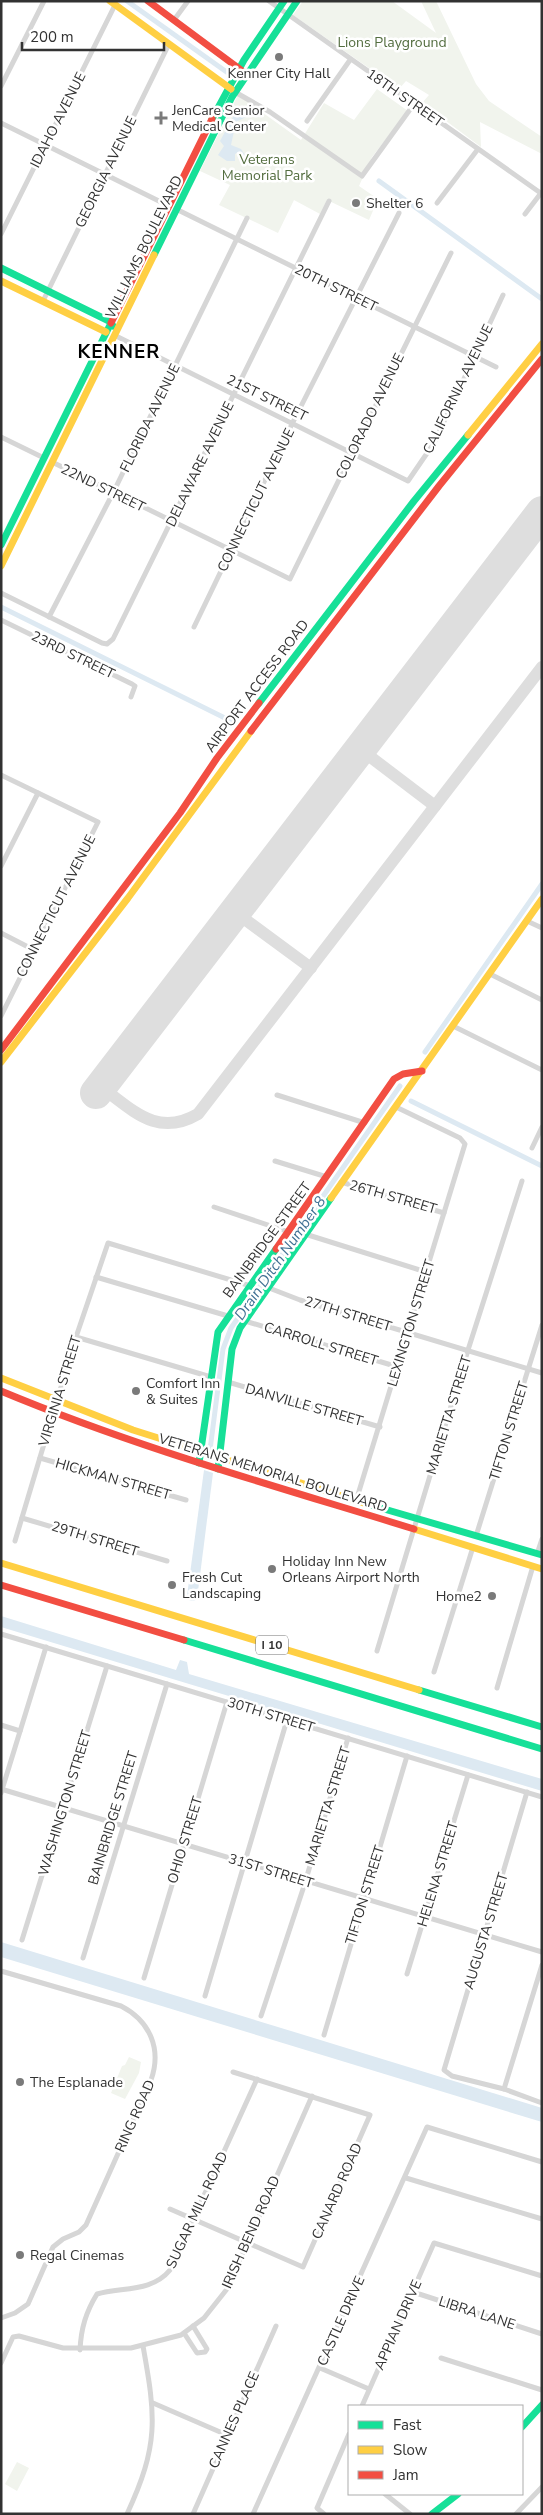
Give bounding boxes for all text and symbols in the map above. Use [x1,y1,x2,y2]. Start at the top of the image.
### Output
scale bar [22,20,165,52]
text: 200 m [30,27,74,47]
park label: Lions Playground [337,33,447,52]
marker: Kenner City Hall [273,51,285,63]
place label: Kenner City Hall [228,64,331,83]
street label: 18TH STREET [363,64,448,132]
street label: IDAHO AVENUE [26,69,90,171]
place label: JenCare Senior Medical Center [171,101,266,136]
marker: JenCare Senior Medical Center [154,111,168,125]
street label: GEORGIA AVENUE [71,113,141,231]
park label: Veterans Memorial Park [222,150,313,185]
street label: WILLIAMS BOULEVARD [101,172,187,322]
place label: Shelter 6 [366,194,423,213]
marker: Shelter 6 [350,197,362,209]
street label: 20TH STREET [291,260,381,317]
street label: CALIFORNIA AVENUE [418,321,498,457]
district label: KENNER [78,339,160,365]
street label: COLORADO AVENUE [331,350,409,482]
street label: FLORIDA AVENUE [116,361,184,475]
street label: 21ST STREET [223,370,311,426]
street label: DELAWARE AVENUE [161,398,239,530]
street label: CONNECTICUT AVENUE [213,425,299,575]
street label: 22ND STREET [58,459,149,517]
street label: AIRPORT ACCESS ROAD [201,616,313,756]
street label: 23RD STREET [28,627,119,684]
street label: CONNECTICUT AVENUE [12,831,100,981]
street label: 26TH STREET [347,1175,440,1219]
street label: BAINBRIDGE STREET [218,1178,316,1302]
water label: Drain Ditch Number 8 [230,1192,330,1324]
street label: LEXINGTON STREET [383,1257,440,1389]
street label: 27TH STREET [302,1292,394,1336]
street label: CARROLL STREET [262,1318,381,1371]
street label: VIRGINIA STREET [34,1333,86,1450]
street label: MARIETTA STREET [422,1353,476,1477]
place label: Comfort Inn & Suites [146,1374,220,1409]
street label: TIFTON STREET [485,1378,533,1483]
street label: DANVILLE STREET [243,1379,366,1431]
marker: Comfort Inn & Suites [130,1385,142,1397]
street label: VETERANS MEMORIAL BOULEVARD [155,1429,390,1517]
street label: HICKMAN STREET [53,1453,174,1505]
street label: 29TH STREET [49,1517,141,1561]
place label: Holiday Inn New Orleans Airport North [282,1552,420,1587]
marker: Holiday Inn New Orleans Airport North [266,1563,278,1575]
place label: Fresh Cut Landscaping [182,1568,261,1603]
marker: Fresh Cut Landscaping [166,1579,178,1591]
place label: Home2 [436,1587,482,1606]
marker: Home2 [486,1590,498,1602]
road number: I 10 [256,1636,288,1654]
street label: 30TH STREET [225,1693,317,1737]
street label: WASHINGTON STREET [34,1727,96,1878]
street label: MARIETTA STREET [301,1744,355,1868]
street label: BAINBRIDGE STREET [84,1748,143,1887]
street label: OHIO STREET [163,1794,207,1886]
street label: HELENA STREET [413,1818,463,1929]
street label: TIFTON STREET [341,1842,389,1947]
street label: 31ST STREET [226,1849,316,1893]
street label: AUGUSTA STREET [459,1870,513,1992]
place label: The Esplanade [30,2073,123,2092]
marker: The Esplanade [14,2076,26,2088]
street label: RING ROAD [111,2077,159,2155]
street label: CANARD ROAD [307,2140,367,2242]
street label: SUGAR MILL ROAD [162,2148,232,2272]
street label: IRISH BEND ROAD [218,2172,284,2292]
place label: Regal Cinemas [30,2246,124,2265]
marker: Regal Cinemas [14,2249,26,2261]
street label: CASTLE DRIVE [313,2273,369,2369]
street label: APPIAN DRIVE [370,2277,426,2373]
street label: LIBRA LANE [436,2292,518,2334]
street label: CANNES PLACE [204,2369,264,2471]
legend [348,2405,523,2495]
text: Fast [393,2415,422,2435]
text: Slow [393,2440,428,2460]
text: Jam [392,2465,419,2485]

